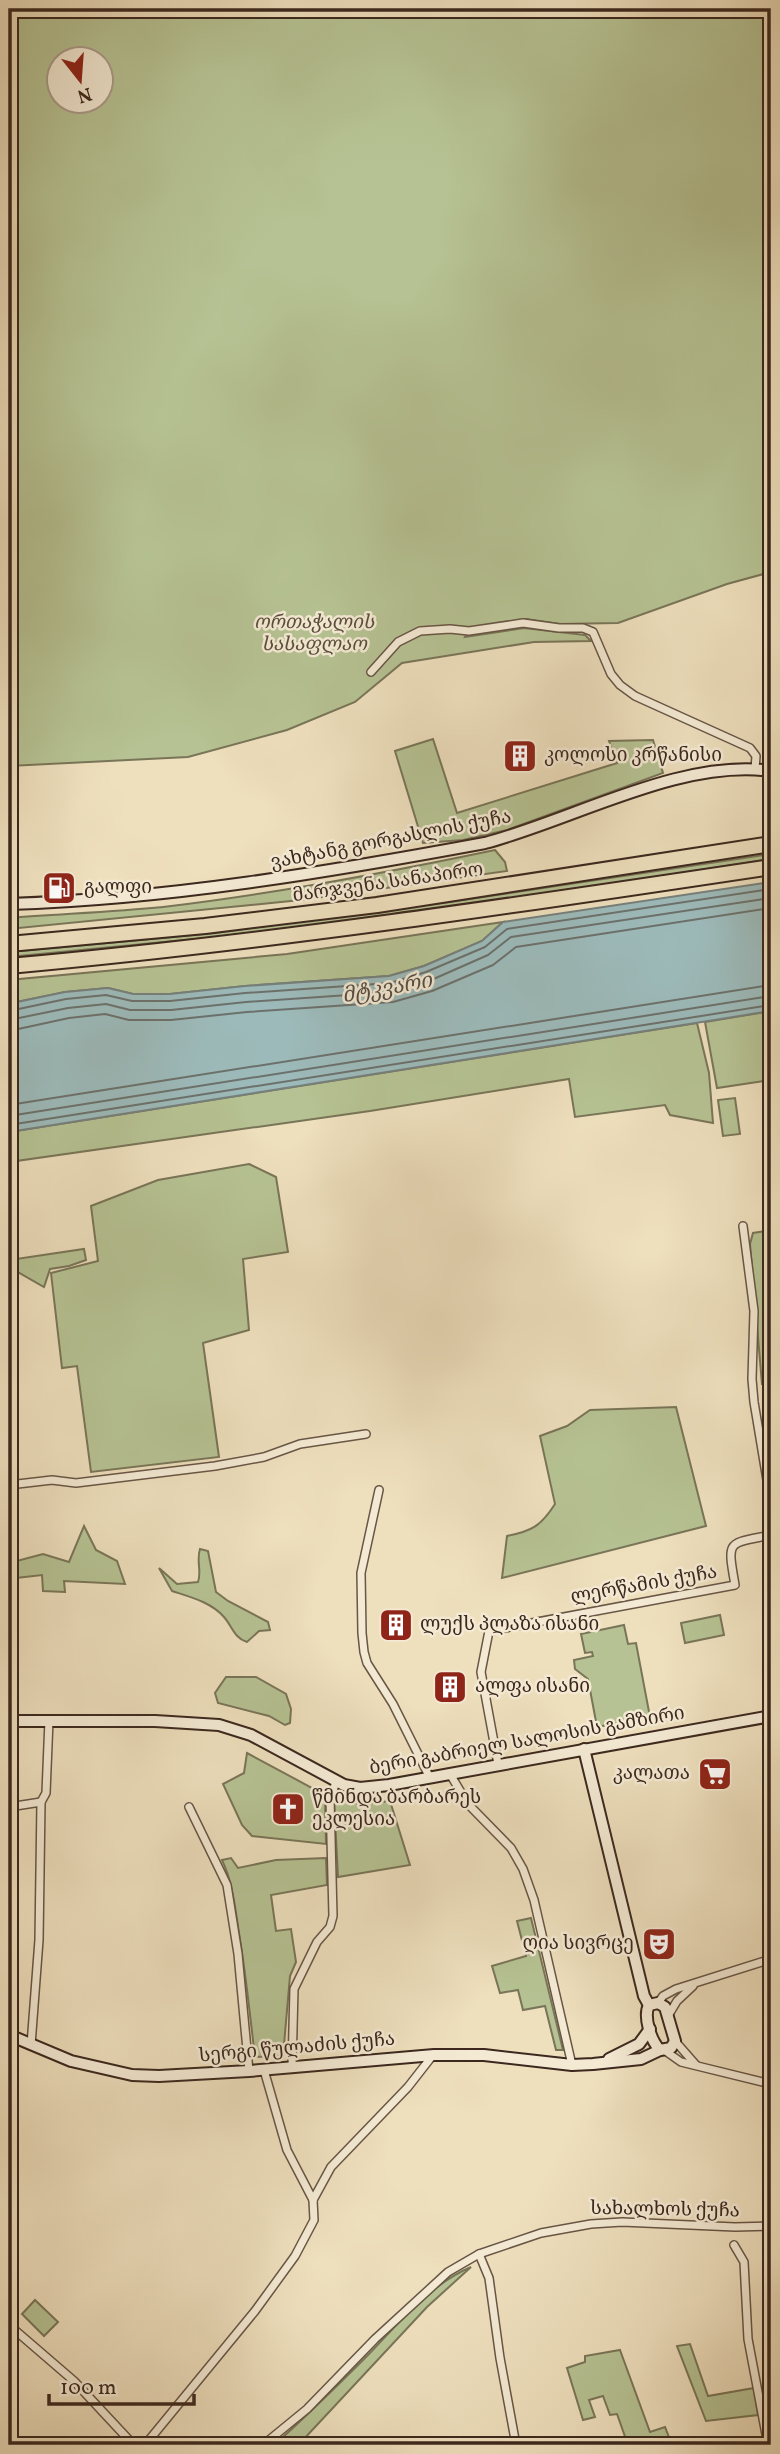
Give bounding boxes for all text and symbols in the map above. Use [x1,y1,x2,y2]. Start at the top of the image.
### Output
north arrow [46,46,116,116]
text: N [74,80,95,109]
park label: ორთაჭალის სასაფლაო [254,610,374,658]
building icon: კოლოსი კრწანისი [501,737,539,775]
place label: კოლოსი კრწანისი [544,743,722,769]
street label: ვახტანგ გორგასლის ქუჩა [268,804,514,876]
street label: მარჯვენა სანაპირო [291,857,485,909]
fuel station icon: გალფი [40,869,78,907]
place label: გალფი [84,875,152,901]
water label: მტკვარი [340,967,435,1011]
street label: ლერწამის ქუჩა [569,1559,719,1611]
building icon: ლუქს პლაზა ისანი [377,1606,415,1644]
place label: ლუქს პლაზა ისანი [420,1612,599,1638]
building icon: ალფა ისანი [431,1668,469,1706]
place label: ალფა ისანი [475,1674,590,1700]
street label: ბერი გაბრიელ სალოსის გამზირი [367,1700,687,1782]
supermarket icon: კალათა [696,1755,734,1793]
place label: კალათა [613,1761,690,1787]
place label: წმინდა ბარბარეს ეკლესია [312,1785,481,1833]
church icon: წმინდა ბარბარეს ეკლესია [269,1790,307,1828]
theatre icon: ღია სივრცე [640,1925,678,1963]
place label: ღია სივრცე [522,1931,634,1957]
street label: სერგი წულაძის ქუჩა [198,2026,396,2070]
street label: სახალხოს ქუჩა [590,2196,740,2224]
scale bar [49,2363,194,2407]
text: 100 m [60,2374,117,2403]

